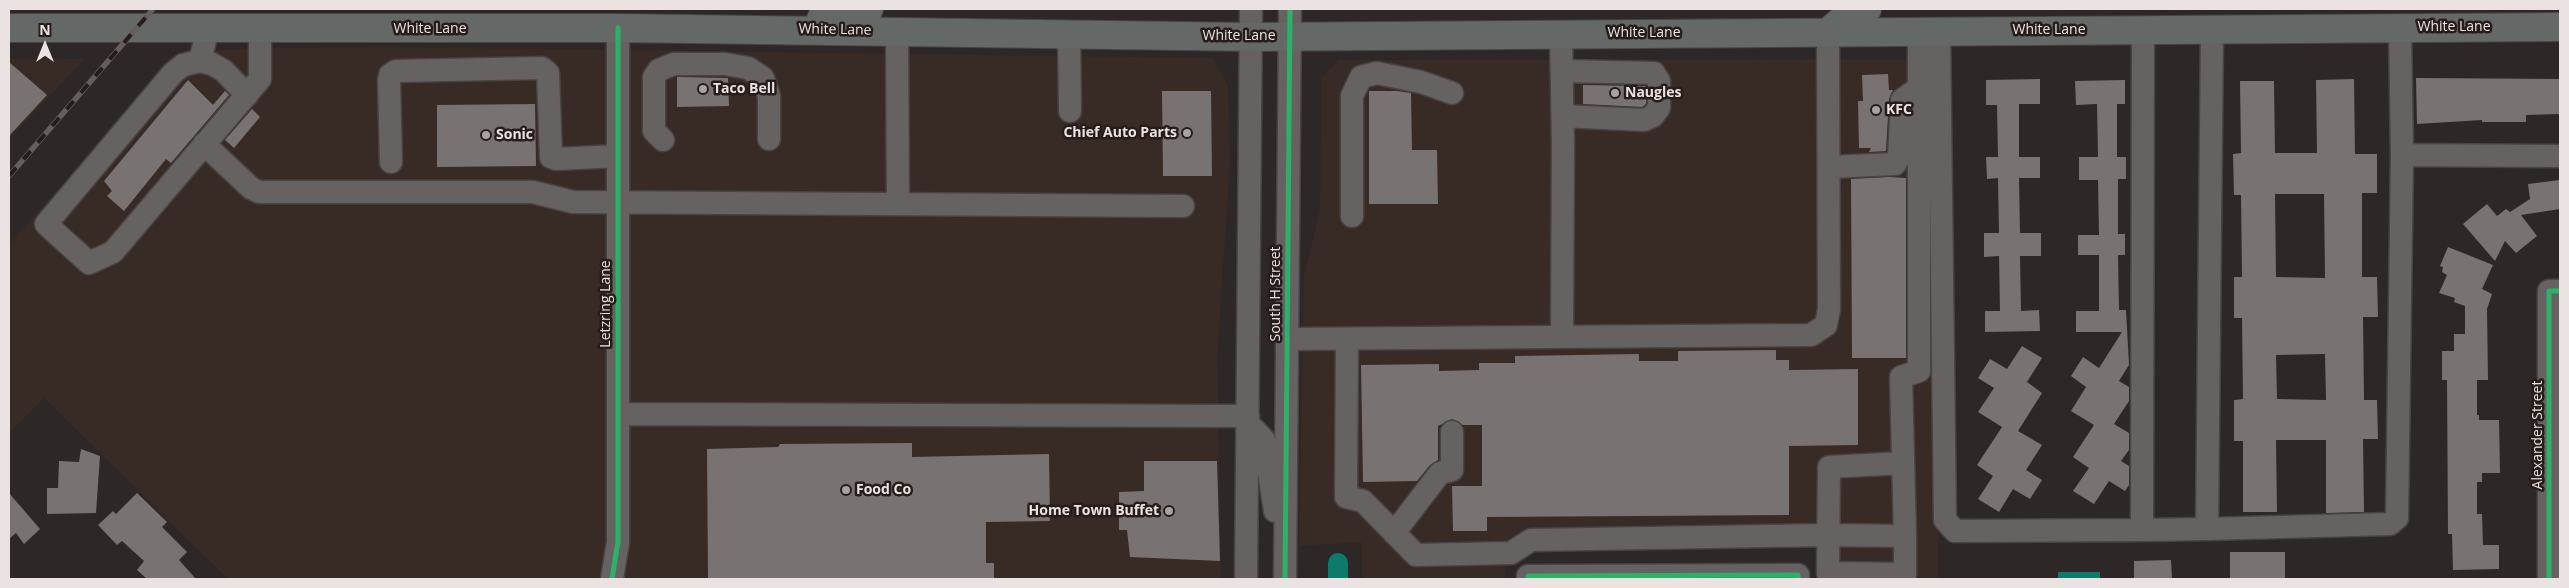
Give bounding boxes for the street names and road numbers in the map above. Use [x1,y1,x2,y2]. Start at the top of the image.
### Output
street label: White Lane [2417,19,2491,35]
street label: White Lane [393,21,467,37]
street label: White Lane [798,21,872,39]
street label: White Lane [2012,22,2086,38]
street label: White Lane [1607,25,1681,41]
street label: White Lane [1202,28,1276,44]
street label: South H Street [1268,247,1284,341]
street label: Letzring Lane [598,260,614,348]
street label: Alexander Street [2530,381,2546,489]

